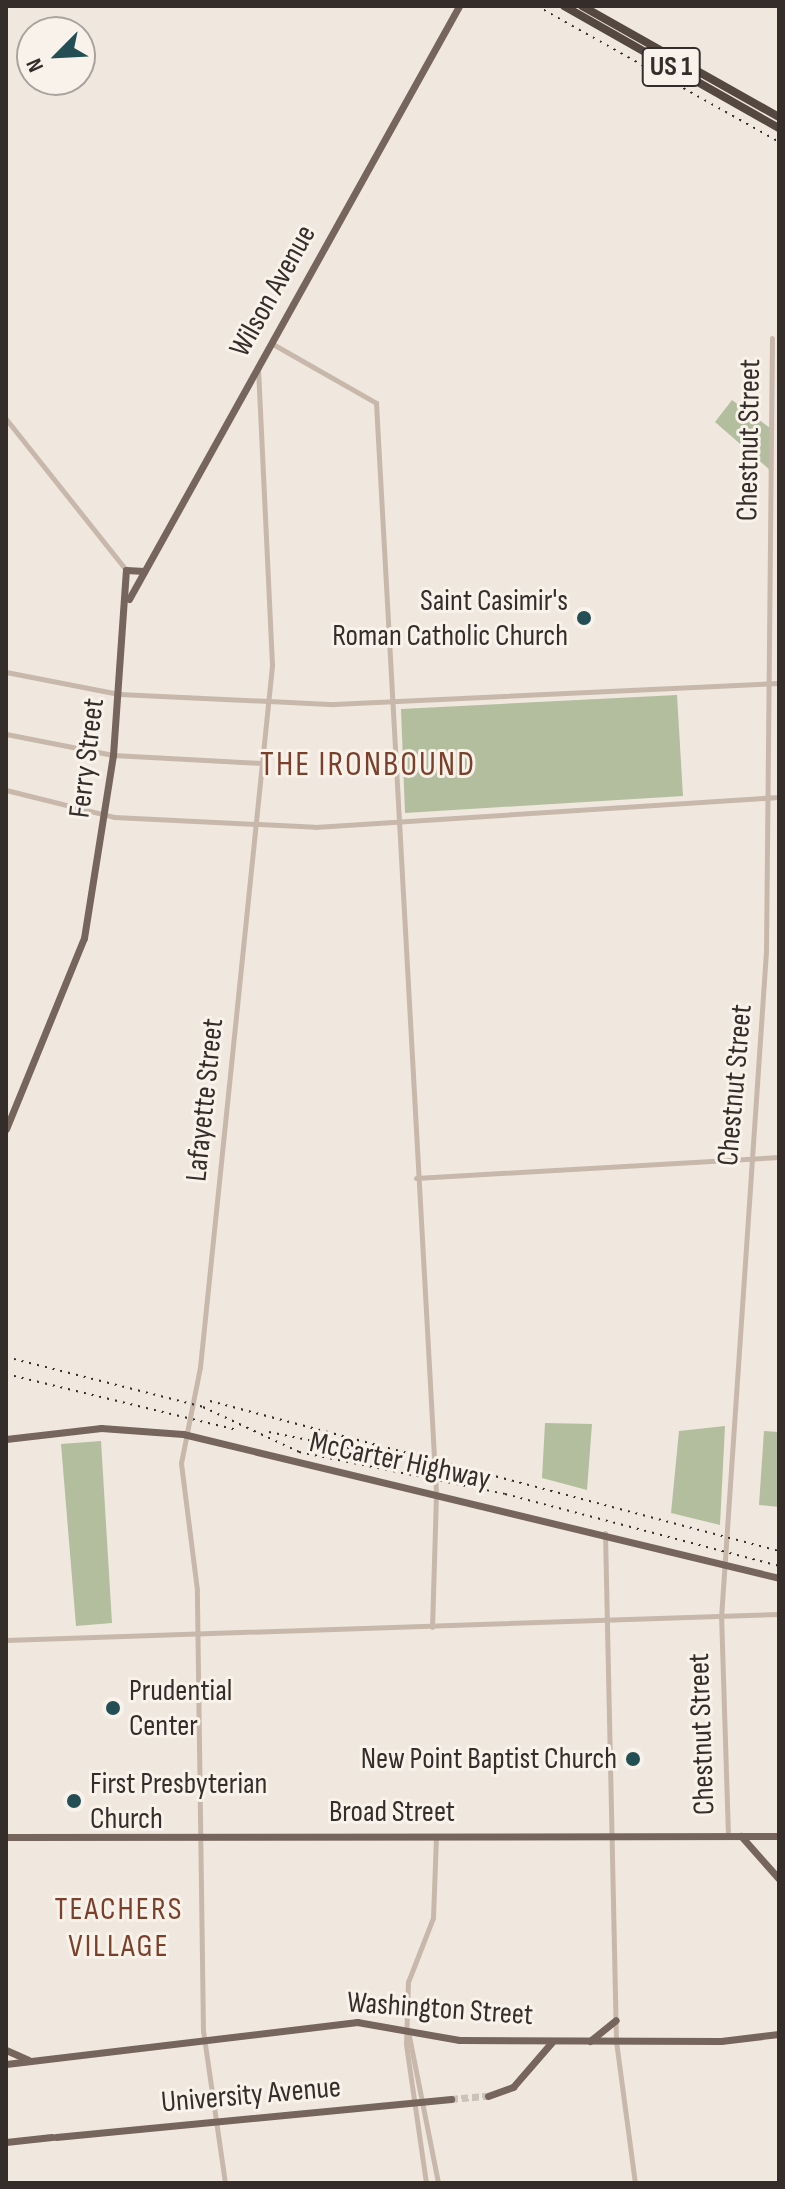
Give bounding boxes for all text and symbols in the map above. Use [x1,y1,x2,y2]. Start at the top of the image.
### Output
north arrow [16,16,96,96]
road number: US 1 [641,43,701,91]
text: N [21,54,50,76]
street label: Wilson Avenue [222,219,324,363]
street label: Chestnut Street [730,359,768,521]
place label: Saint Casimir's Roman Catholic Church [332,583,568,654]
marker: Saint Casimir's Roman Catholic Church [575,609,593,627]
street label: Ferry Street [62,696,112,820]
district label: THE IRONBOUND [260,745,476,785]
street label: Chestnut Street [710,1003,760,1167]
street label: Lafayette Street [179,1017,231,1183]
street label: McCarter Highway [306,1424,494,1498]
street label: Chestnut Street [681,1652,723,1816]
place label: Prudential Center [129,1673,232,1744]
marker: Prudential Center [104,1699,122,1717]
place label: New Point Baptist Church [361,1741,617,1777]
marker: New Point Baptist Church [624,1750,642,1768]
place label: First Presbyterian Church [90,1766,267,1836]
marker: First Presbyterian Church [65,1792,83,1810]
street label: Broad Street [329,1794,455,1830]
district label: TEACHERS VILLAGE [55,1892,183,1967]
street label: Washington Street [346,1985,534,2033]
street label: University Avenue [160,2069,342,2121]

